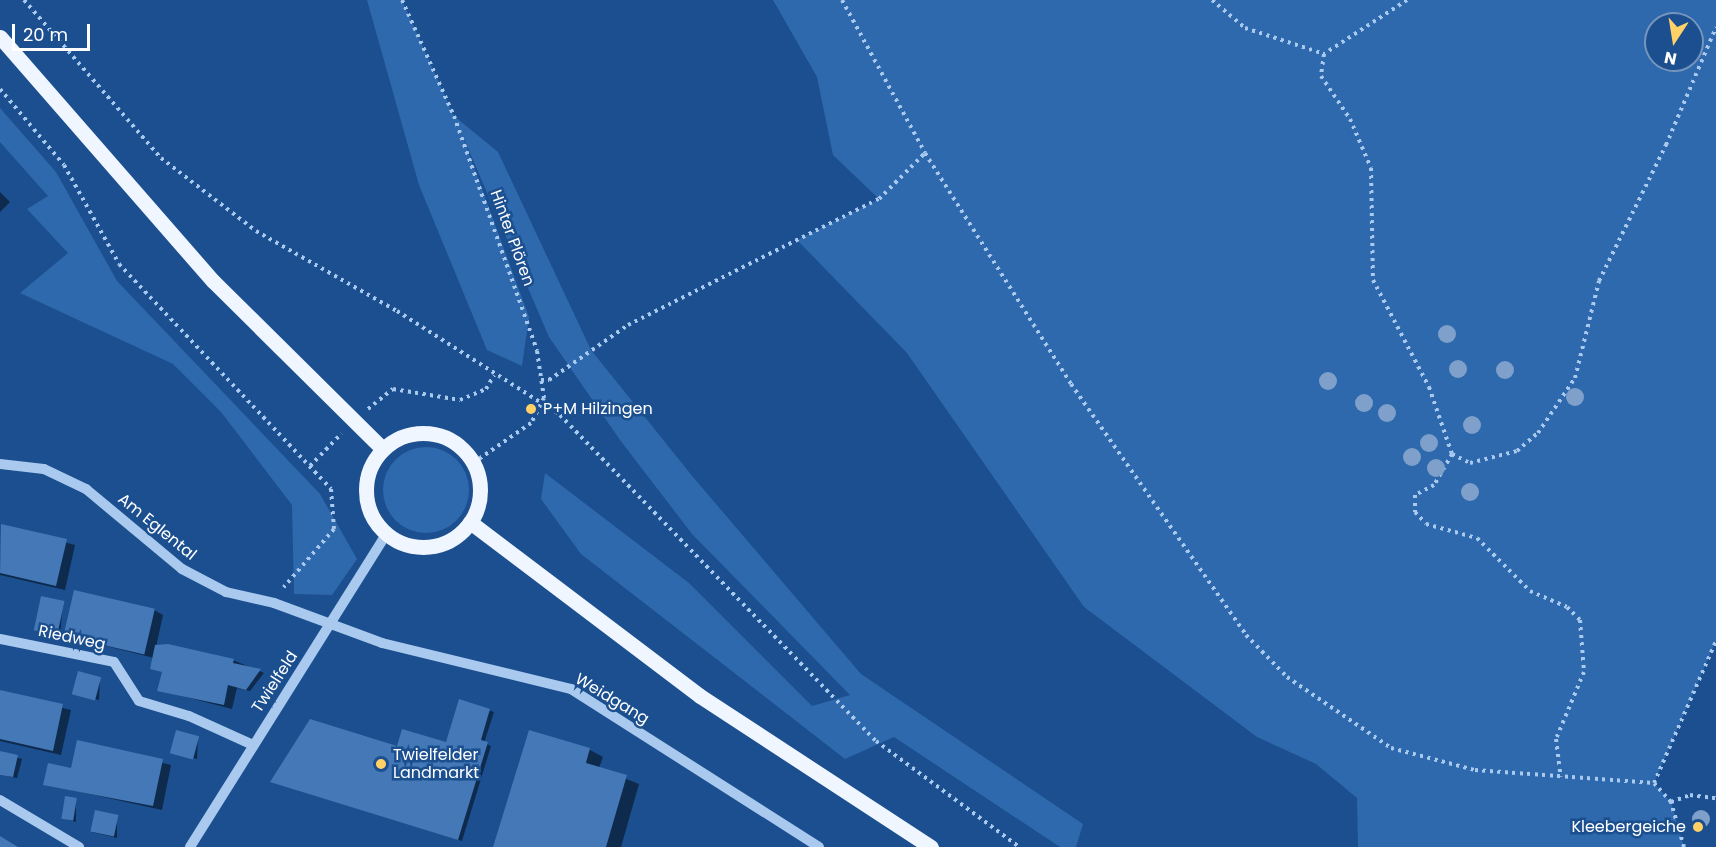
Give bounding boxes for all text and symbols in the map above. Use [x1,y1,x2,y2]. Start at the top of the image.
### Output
scale bar [15,12,93,50]
north arrow [1644,12,1704,72]
text: 20 m [23,22,68,47]
text: N [1662,46,1679,71]
street label: Hinter Plören [486,187,538,289]
place label: P+M Hilzingen [543,399,653,419]
marker: P+M Hilzingen [524,402,538,416]
street label: Am Eglental [114,490,200,564]
street label: Riedweg [37,622,107,654]
street label: Twielfeld [248,648,302,716]
street label: Weidgang [571,669,653,729]
place label: Twielfelder Landmarkt [393,745,479,783]
marker: Twielfelder Landmarkt [374,757,388,771]
place label: Kleebergeiche [1571,817,1686,837]
marker: Kleebergeiche [1691,820,1705,834]

